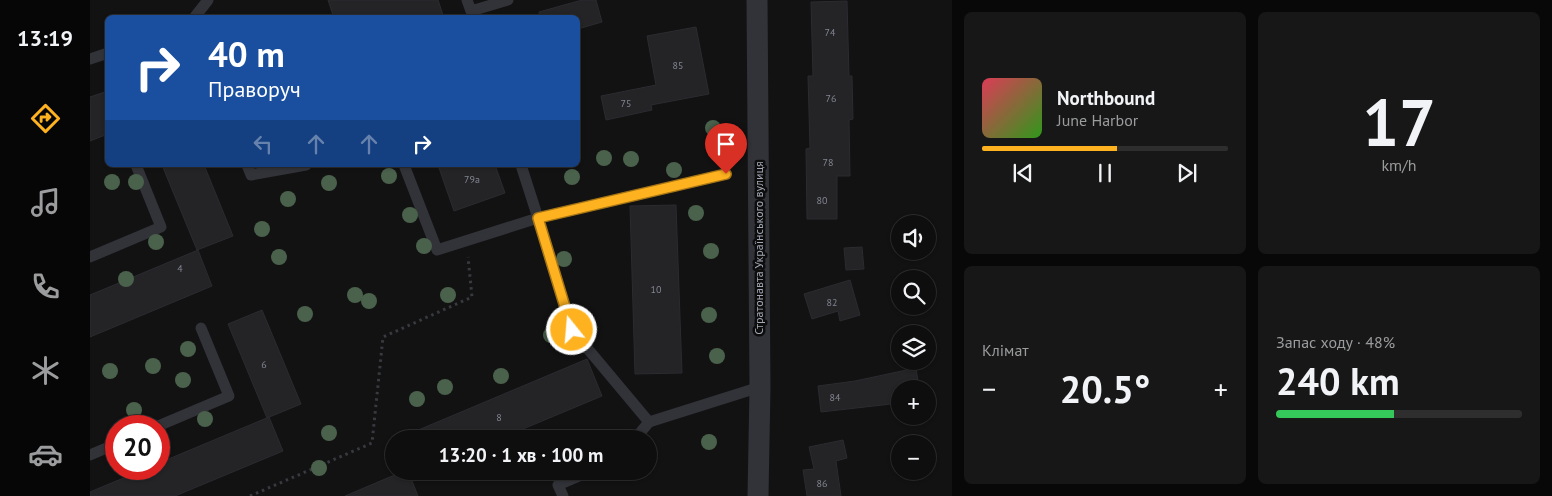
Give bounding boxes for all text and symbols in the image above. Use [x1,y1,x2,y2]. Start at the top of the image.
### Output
text: 13:19 [17,24,73,52]
house number: 74 [825,26,836,39]
text: 40 m [208,31,285,77]
icon: right [125,35,190,100]
house number: 85 [673,59,683,72]
text: Праворуч [208,75,301,103]
text: 17 [1362,80,1436,164]
text: Northbound [1057,86,1155,110]
house number: 76 [826,92,836,105]
house number: 75 [621,97,631,110]
icon: directions [28,101,63,136]
text: June Harbor [1057,110,1138,130]
pin [705,123,747,174]
icon: left [249,130,277,158]
icon: ahead [302,130,330,158]
icon: ahead [355,130,383,158]
icon: right [408,130,436,158]
icon: arrive [712,130,740,158]
text: km/h [1381,155,1417,175]
house number: 78 [823,156,833,169]
icon: previous [1009,159,1037,187]
icon: pause [1091,159,1119,187]
icon: next [1173,159,1201,187]
street label: Стратонавта Українського вулиця [751,161,766,335]
house number: 79а [464,173,480,186]
icon: music [28,185,63,220]
house number: 80 [817,194,828,207]
map controls [891,215,936,480]
button: sound [891,215,936,260]
house number: 4 [177,262,183,275]
icon: phone [28,269,63,304]
button: search [891,270,936,315]
house number: 10 [651,283,662,296]
house number: 82 [827,296,837,309]
position arrow [545,303,597,355]
button: layers [891,325,936,370]
text: Запас ходу · 48% [1276,332,1395,352]
text: Клімат [982,340,1029,360]
icon: climate [28,353,63,388]
text: 240 km [1276,356,1400,405]
house number: 6 [261,358,267,371]
text: 20.5° [1060,364,1150,413]
text: − [982,370,996,407]
text: + [1214,370,1228,407]
button: + [891,380,936,425]
house number: 84 [830,391,841,404]
house number: 8 [496,411,502,424]
speed limit sign: 20 [105,415,170,480]
button: − [891,435,936,480]
icon: car [28,437,63,472]
text: 13:20 · 1 хв · 100 m [439,443,603,467]
house number: 86 [817,477,827,490]

